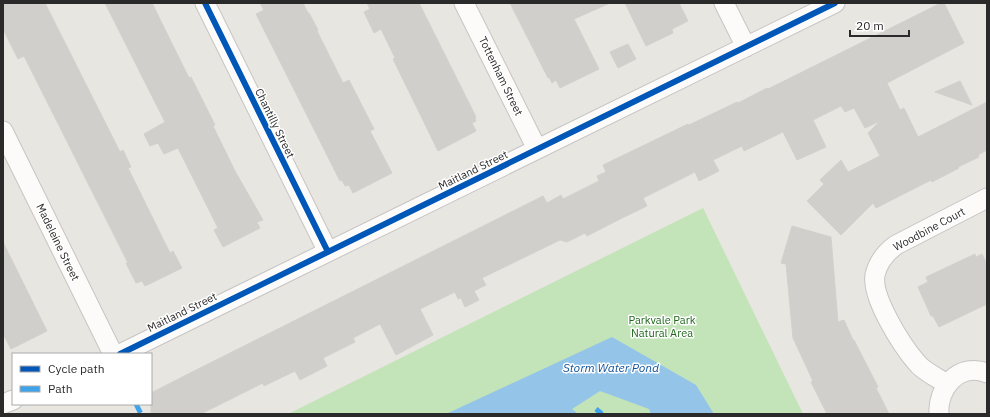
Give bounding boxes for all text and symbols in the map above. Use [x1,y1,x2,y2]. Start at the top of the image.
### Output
scale bar [850,12,909,38]
text: 20 m [856,18,884,33]
street label: Tottenham Street [476,34,526,118]
street label: Chantilly Street [252,86,298,160]
street label: Maitland Street [436,147,510,193]
street label: Madeleine Street [33,201,83,283]
street label: Woodbine Court [891,204,968,254]
street label: Maitland Street [145,289,219,335]
park label: Parkvale Park Natural Area [628,313,696,340]
legend [12,353,152,405]
water label: Storm Water Pond [563,360,659,375]
text: Cycle path [48,361,105,376]
text: Path [48,381,73,396]

